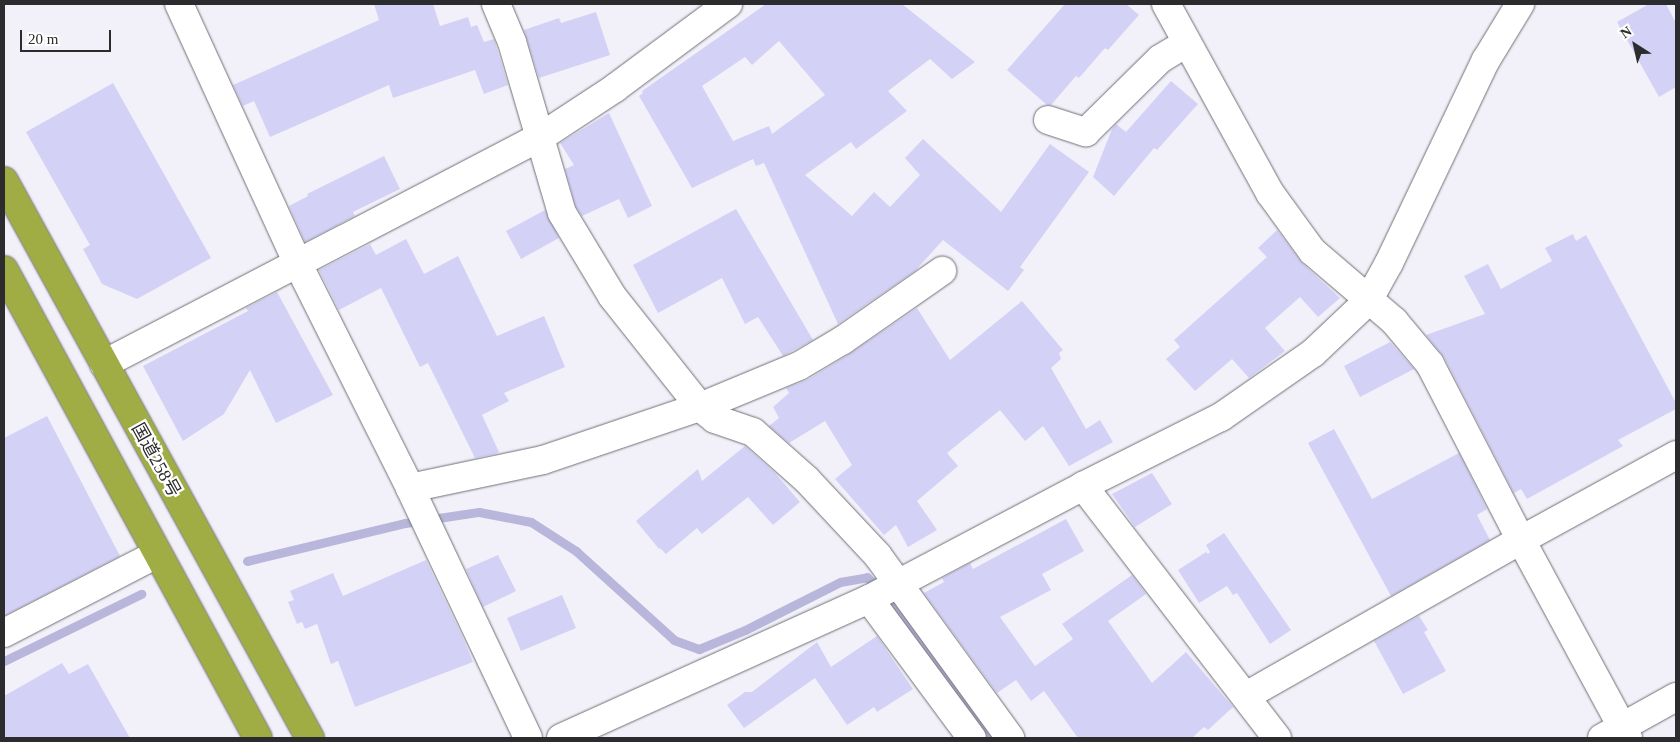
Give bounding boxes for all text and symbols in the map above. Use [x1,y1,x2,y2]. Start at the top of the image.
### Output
scale bar [22,20,114,52]
north arrow [1610,20,1660,70]
text: N [1618,23,1635,41]
text: 20 m [28,31,58,47]
street label: 国道258号 [127,419,185,501]

